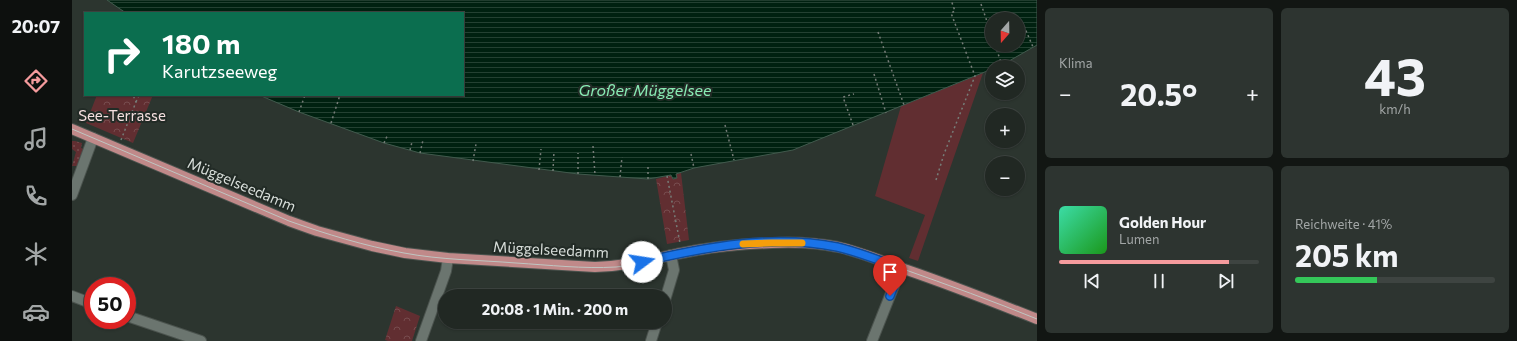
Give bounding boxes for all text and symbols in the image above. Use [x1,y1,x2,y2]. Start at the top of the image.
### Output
north arrow [985,12,1025,52]
map controls [985,12,1025,196]
text: 20:07 [12,15,60,37]
text: 180 m [162,26,240,60]
icon: right [96,28,148,80]
text: 43 [1364,43,1426,107]
text: Klima [1059,55,1093,71]
text: Karutzseeweg [162,60,277,82]
button: layers [985,60,1025,100]
icon: directions [22,67,50,95]
text: 20.5° [1120,75,1197,112]
water label: Großer Müggelsee [579,80,712,99]
text: − [1059,80,1072,107]
text: + [1246,80,1259,107]
text: km/h [1379,101,1411,117]
park label: See-Terrasse [78,106,166,124]
button: + [985,108,1025,148]
icon: music [22,125,50,153]
street label: Müggelseedamm [185,153,299,215]
button: − [985,156,1025,196]
icon: phone [22,182,50,210]
text: Golden Hour [1119,213,1206,231]
text: Reichweite · 41% [1295,216,1392,232]
text: Lumen [1119,231,1159,247]
text: 205 km [1295,236,1398,273]
street label: Müggelseedamm [493,237,609,261]
icon: climate [22,240,50,268]
position arrow [621,241,663,283]
pin [873,255,907,296]
icon: arrive [879,261,901,283]
icon: previous [1081,270,1103,292]
icon: pause [1148,270,1170,292]
icon: next [1215,270,1237,292]
speed limit sign: 50 [84,277,136,329]
icon: car [22,298,50,326]
text: 20:08 · 1 Min. · 200 m [482,300,628,318]

